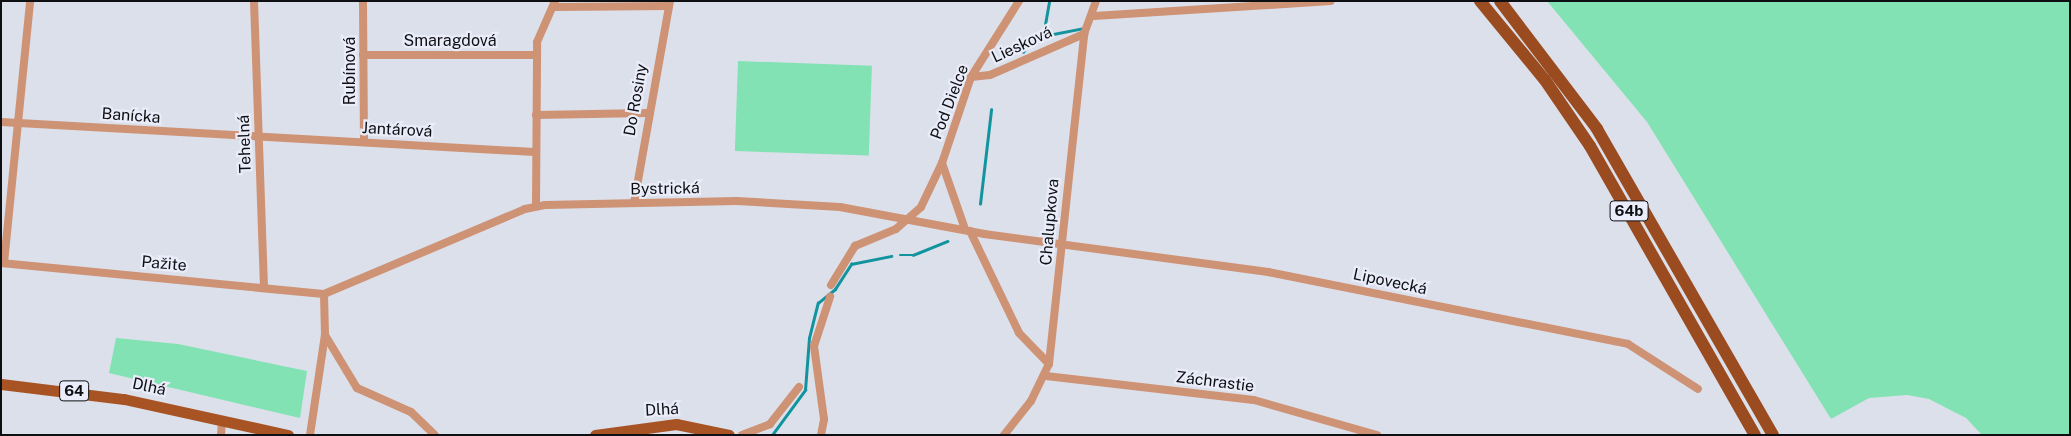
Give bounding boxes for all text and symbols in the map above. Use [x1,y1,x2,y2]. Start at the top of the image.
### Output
street label: Liesková [989,23,1055,67]
street label: Smaragdová [403,31,497,51]
street label: Rubínová [340,37,360,105]
street label: Do Rosiny [620,62,652,138]
street label: Pod Dielce [927,62,973,142]
street label: Banícka [101,104,161,128]
street label: Tehelná [234,114,256,174]
street label: Jantárová [361,119,433,141]
street label: Chalupkova [1037,178,1063,266]
street label: Bystrická [630,179,700,199]
road number: 64b [1609,198,1649,224]
street label: Pažite [140,252,188,276]
street label: Lipovecká [1351,265,1429,299]
street label: Záchrastie [1175,368,1255,396]
street label: Dlhá [130,374,168,400]
road number: 64 [59,378,89,404]
street label: Dlhá [645,400,679,420]

